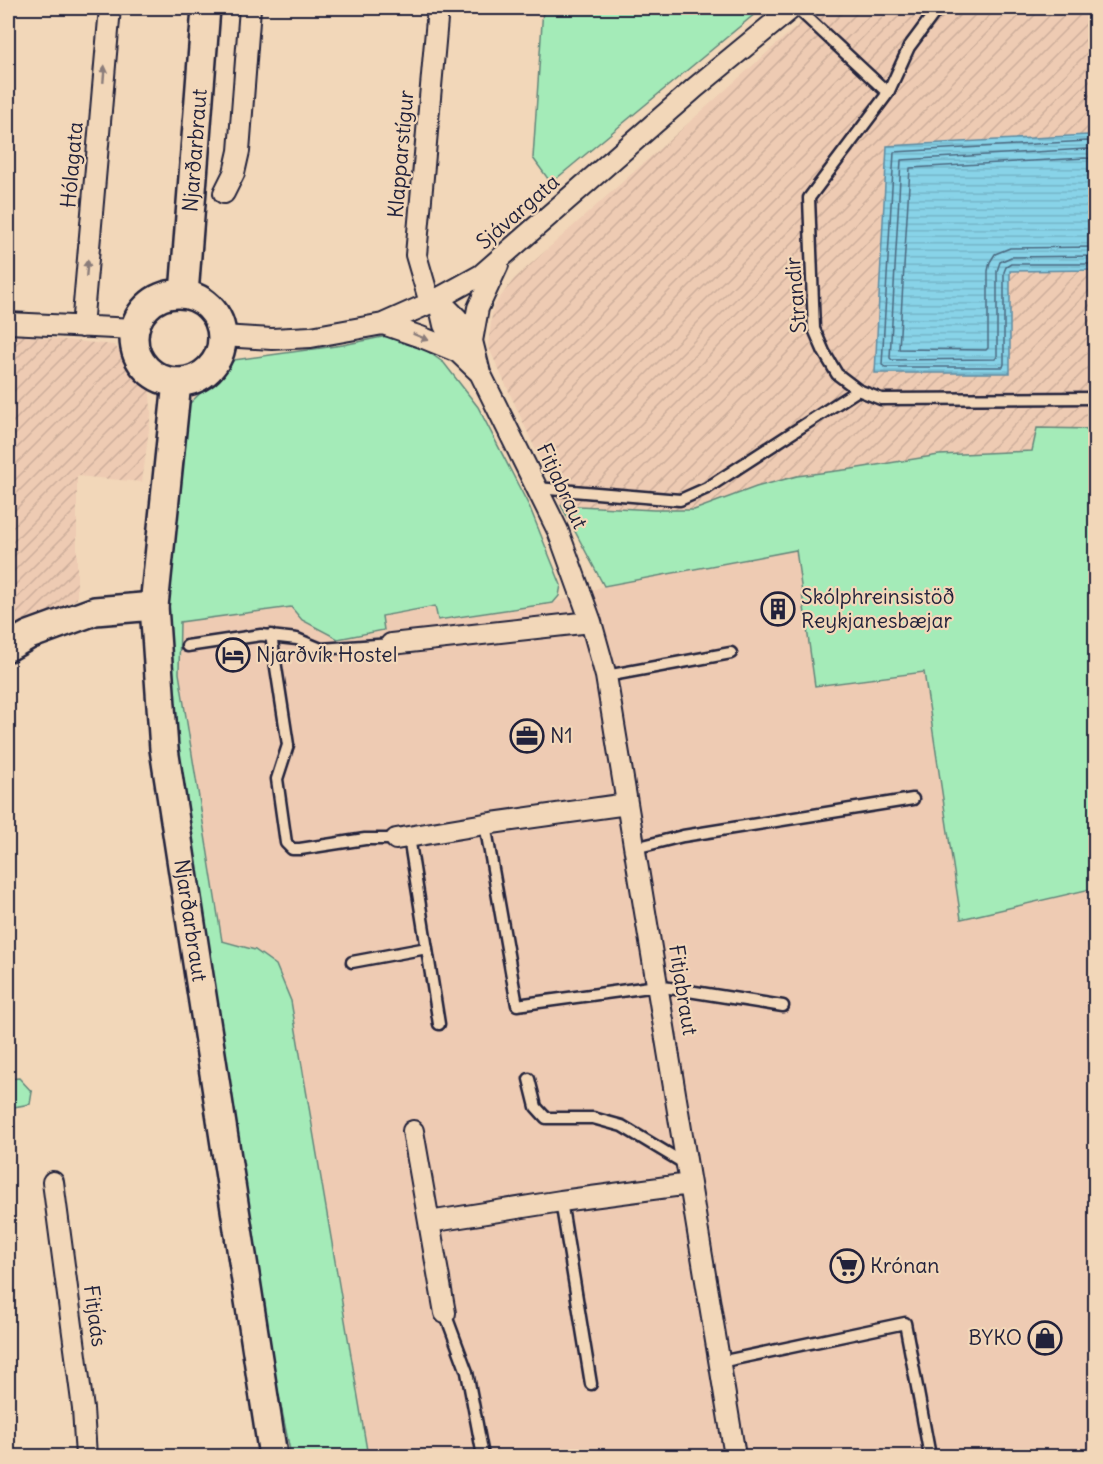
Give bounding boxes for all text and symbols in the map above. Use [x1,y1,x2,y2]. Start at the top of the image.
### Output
one-way arrow [99,65,109,84]
street label: Njarðarbraut [176,88,213,213]
street label: Klapparstígur [381,89,420,219]
street label: Hólagata [54,121,89,209]
street label: Sjávargata [470,168,565,255]
street label: Strandir [779,255,812,334]
one-way arrow [82,259,92,278]
one-way arrow [412,332,430,342]
street label: Fitjabraut [531,439,594,533]
place label: Skólphreinsistöð Reykjanesbæjar [801,583,955,634]
building icon: Skólphreinsistöð Reykjanesbæjar [760,591,796,627]
hotel icon: Njarðvík Hostel [215,637,251,673]
place label: Njarðvík Hostel [256,641,397,668]
office icon: N1 [509,718,545,754]
place label: N1 [550,722,573,749]
street label: Njarðarbraut [168,857,214,983]
street label: Fitjabraut [663,943,704,1037]
supermarket icon: Krónan [829,1248,865,1284]
place label: Krónan [870,1252,939,1279]
street label: Fitjaás [78,1283,113,1348]
shop icon: BYKO [1027,1320,1063,1356]
place label: BYKO [968,1324,1022,1351]

